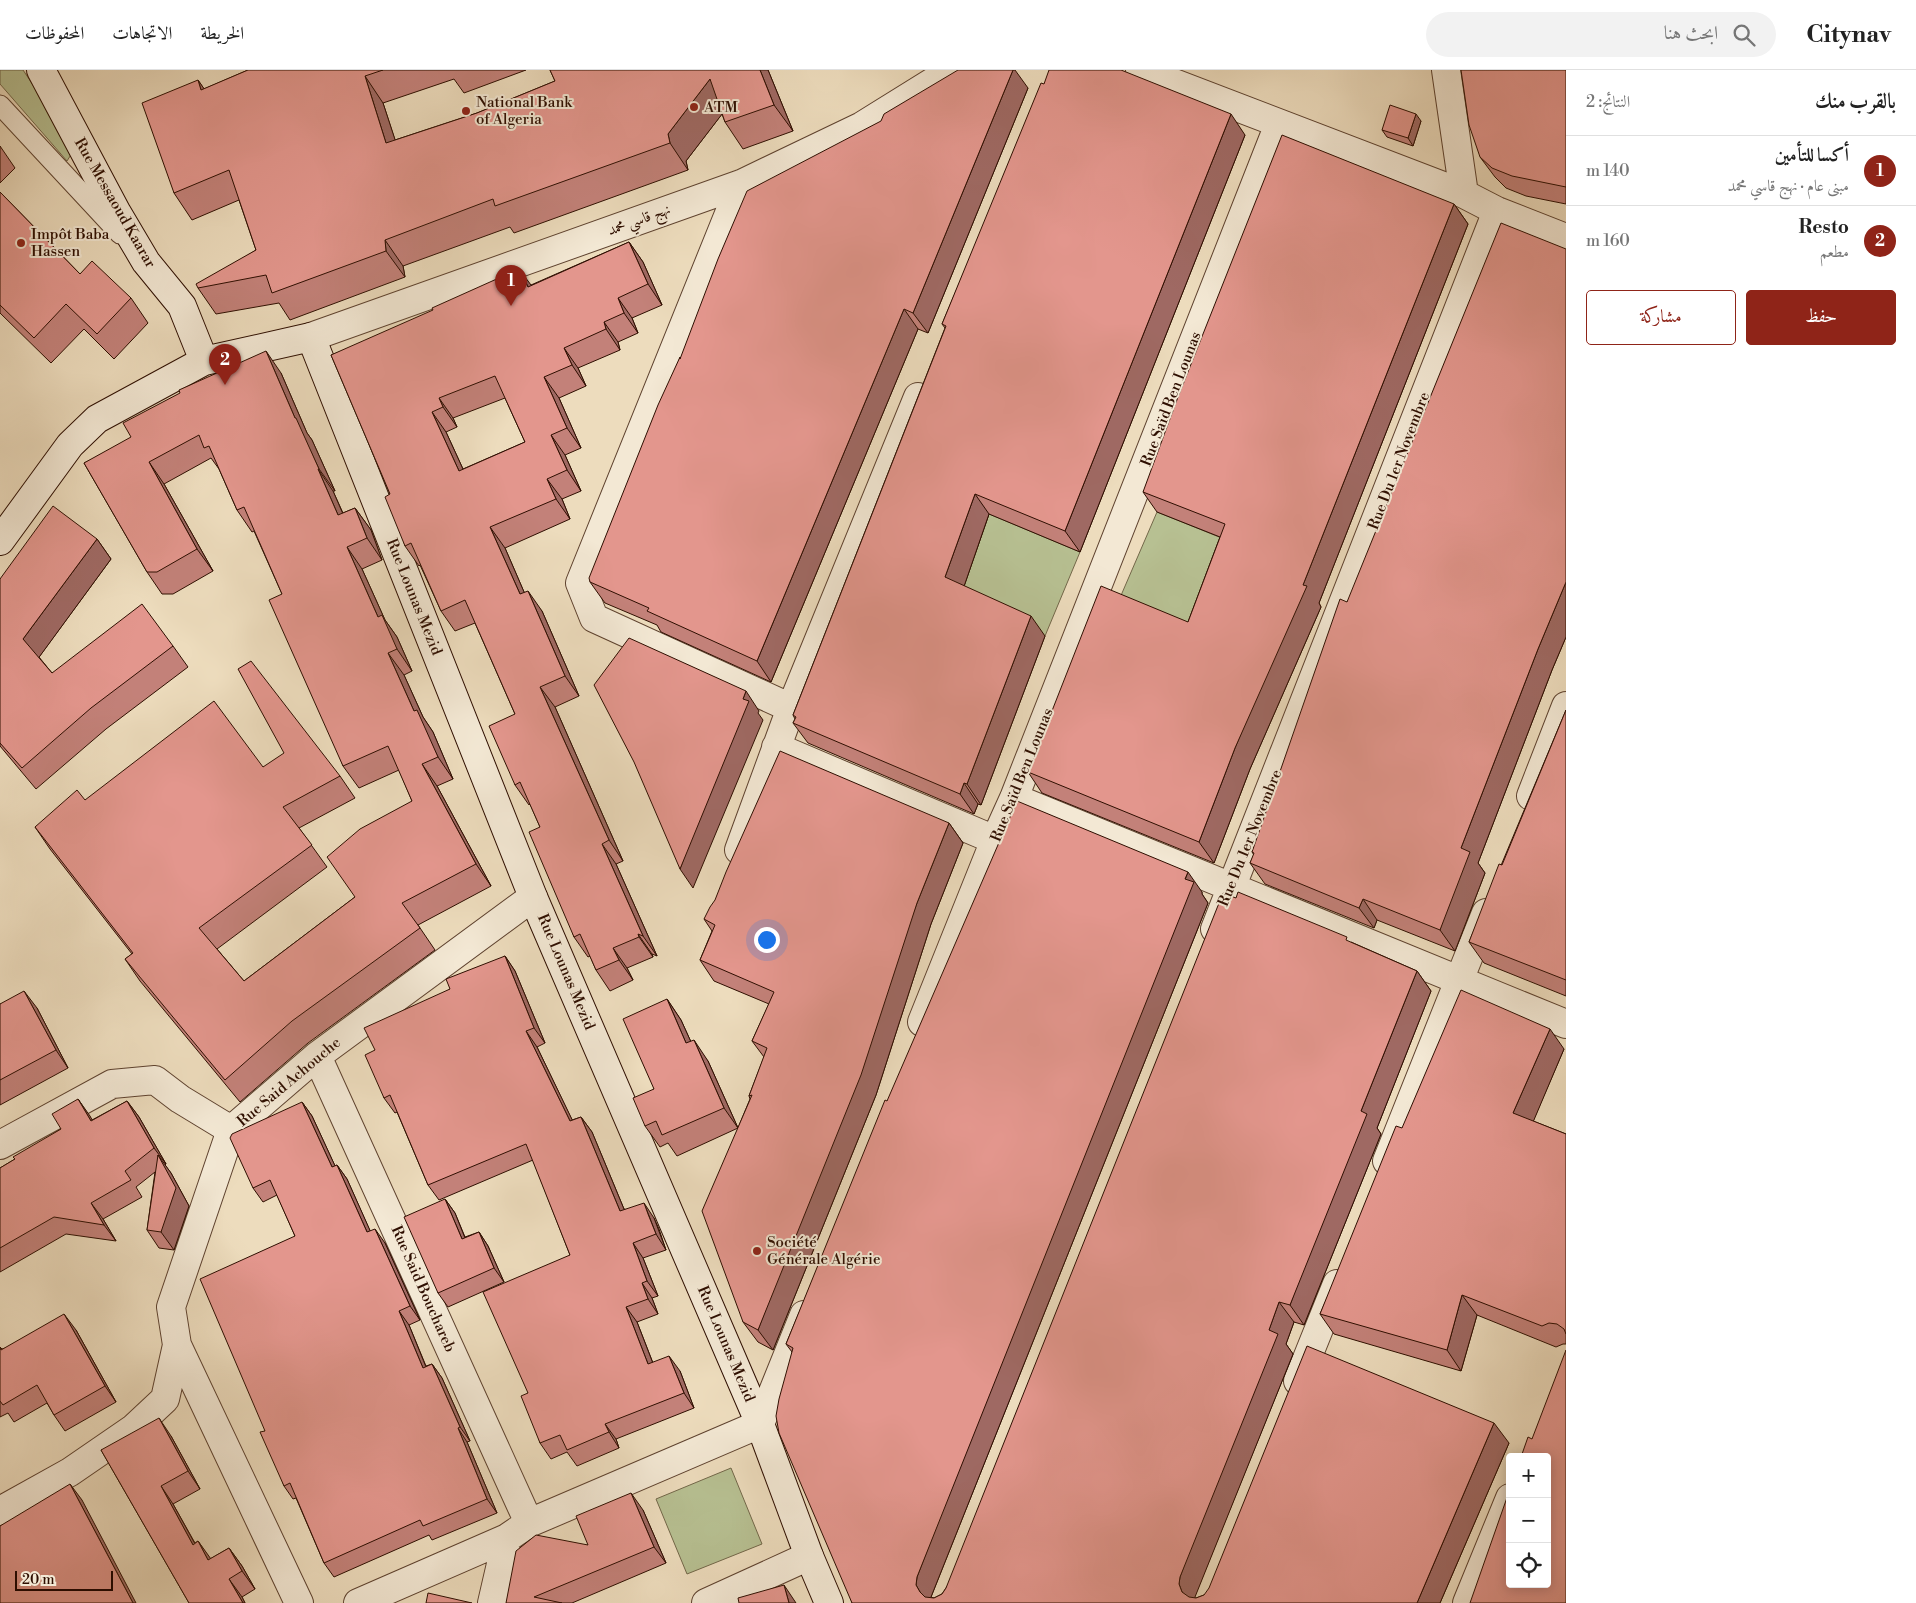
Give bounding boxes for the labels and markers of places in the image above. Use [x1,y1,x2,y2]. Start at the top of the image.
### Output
place label: National Bank of Algeria [476,93,573,129]
place label: ATM [703,98,738,117]
marker: ATM [688,101,700,113]
marker: National Bank of Algeria [460,105,472,117]
place label: Impôt Baba Hassen [31,225,110,261]
marker: Impôt Baba Hassen [15,237,27,249]
pin: 1 [495,265,527,306]
pin: 2 [209,344,241,385]
place label: Société Générale Algérie [767,1233,880,1269]
marker: Société Générale Algérie [751,1245,763,1257]

